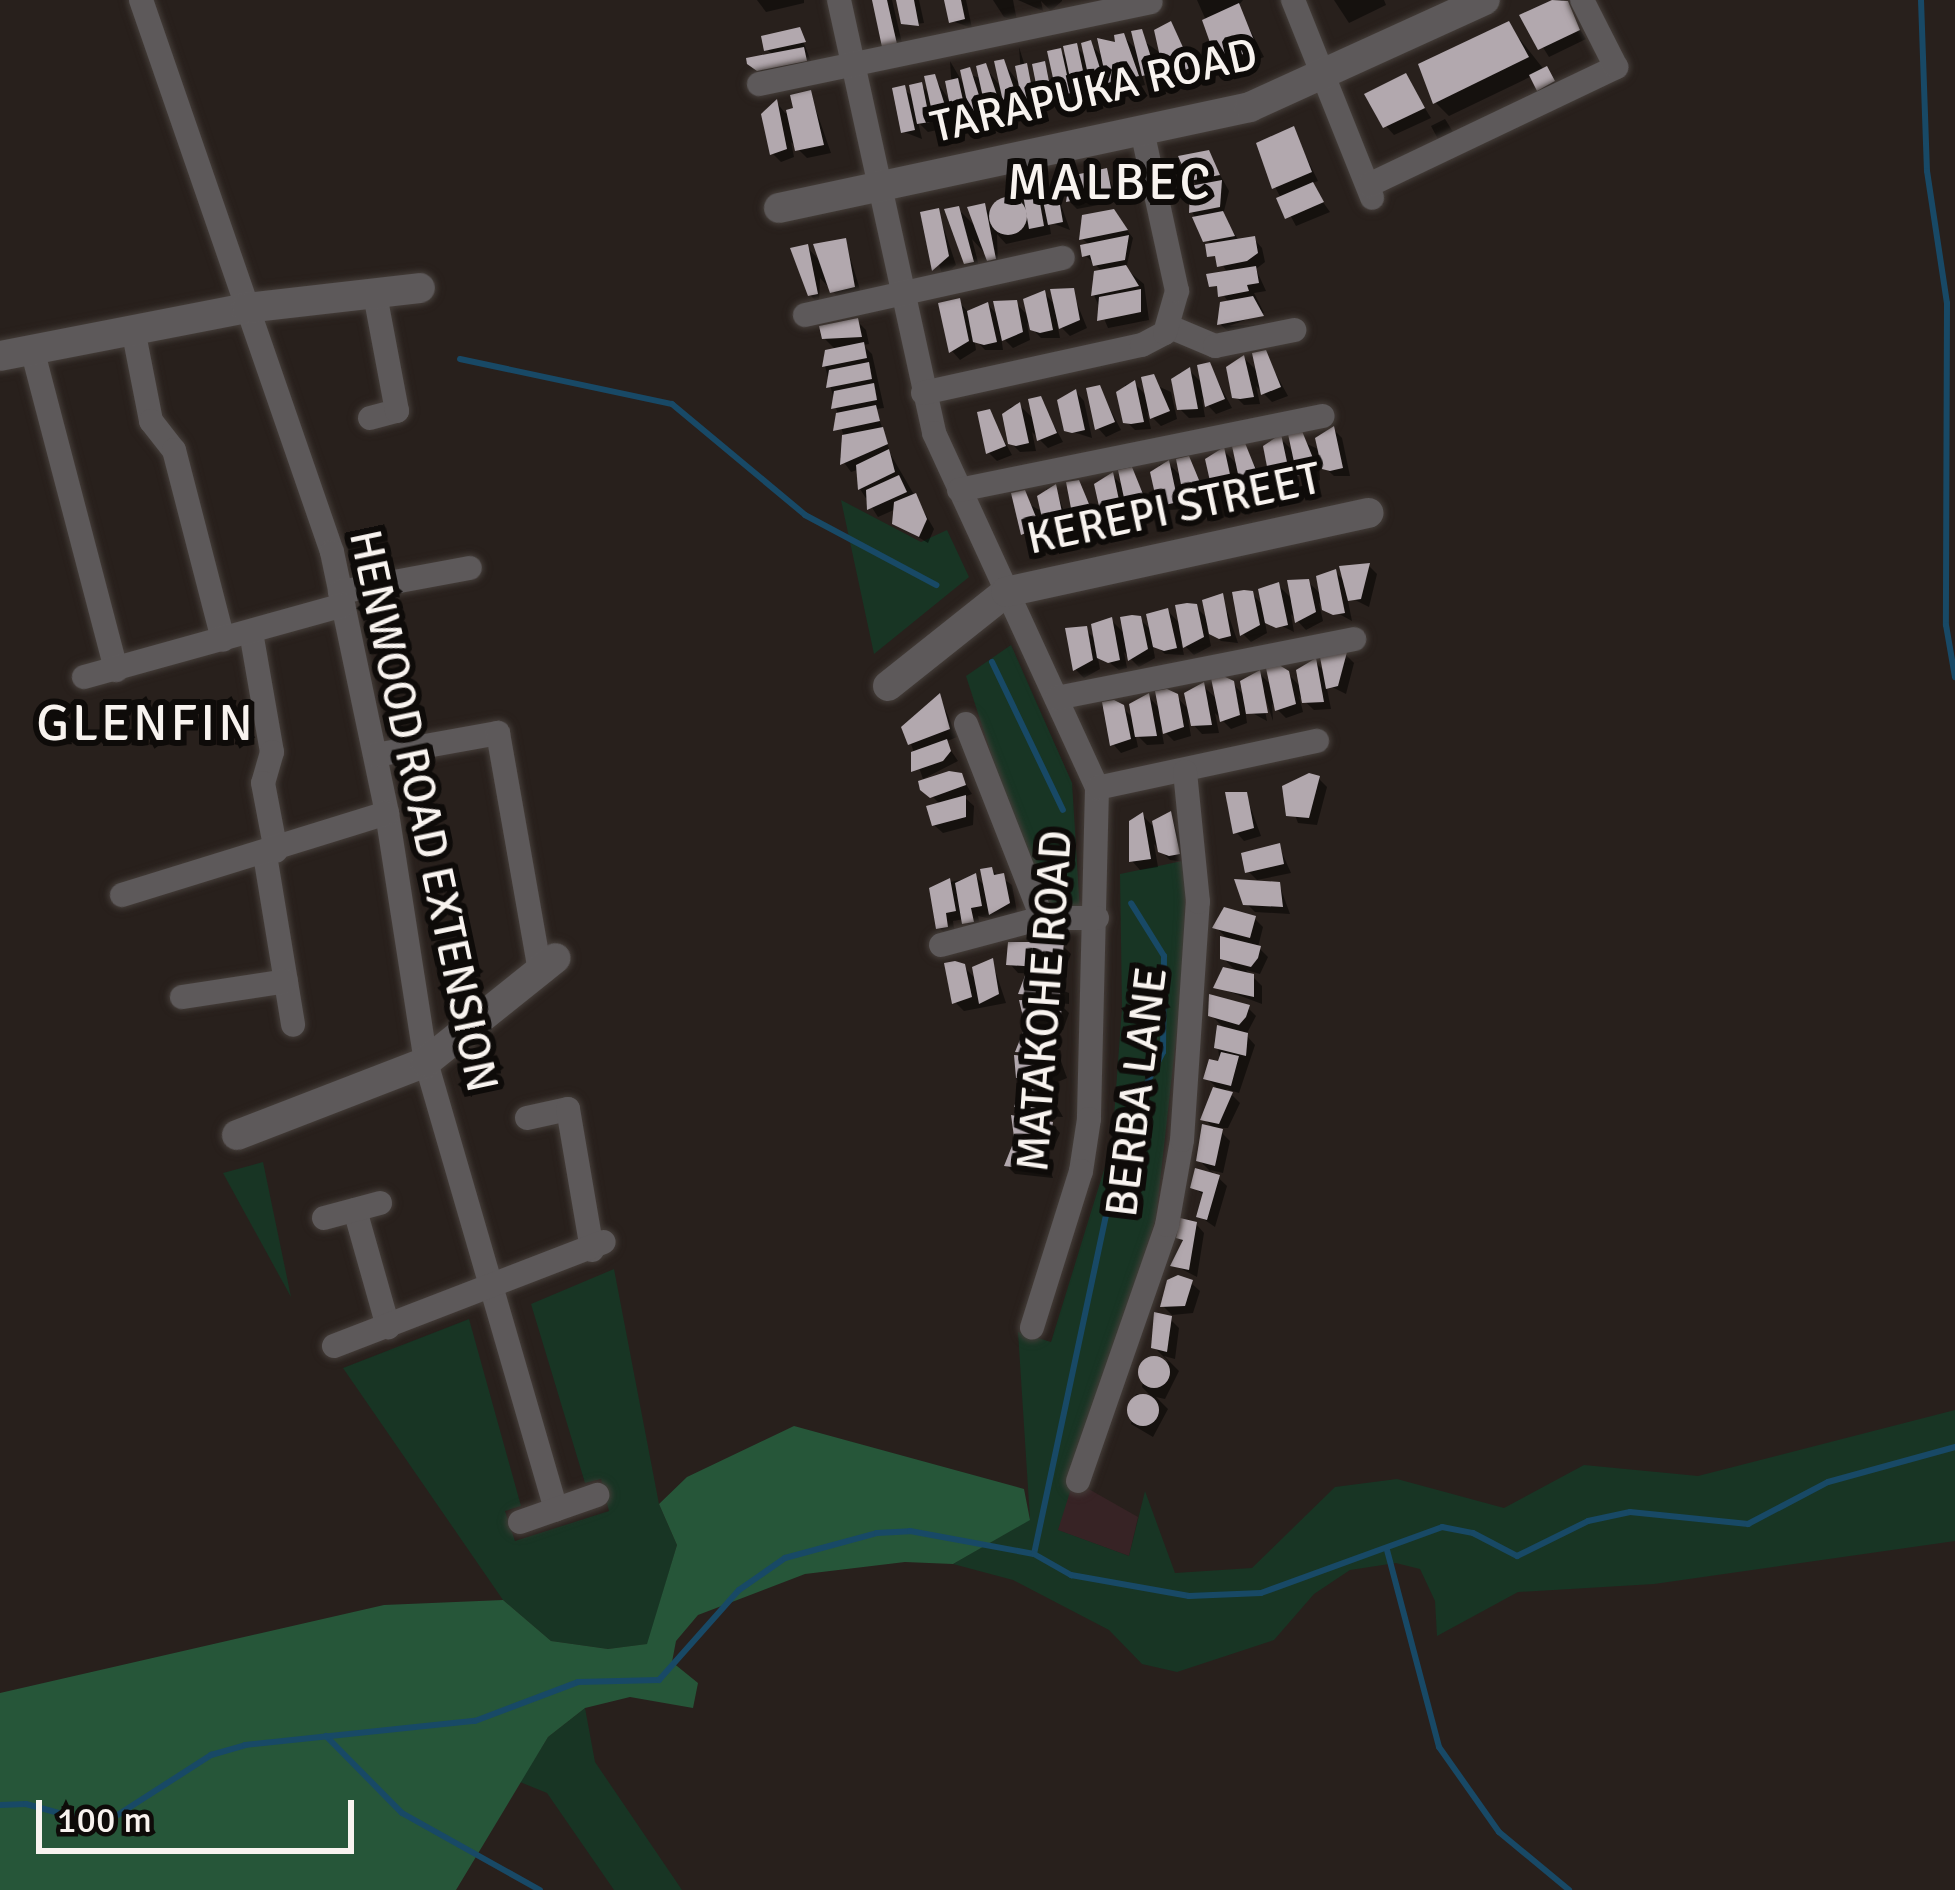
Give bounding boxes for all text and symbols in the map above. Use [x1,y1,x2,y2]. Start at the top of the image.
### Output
street label: TARAPUKA ROAD [926,27,1262,155]
district label: MALBEC [1007,152,1213,214]
street label: KEREPI STREET [1022,451,1326,567]
street label: HENWOOD ROAD EXTENSION [337,525,509,1097]
district label: GLENFIN [36,693,256,755]
street label: MATAKOHE ROAD [1006,829,1084,1173]
street label: BERBA LANE [1095,964,1179,1220]
scale bar [42,1776,360,1850]
text: 100 m [57,1798,152,1843]

